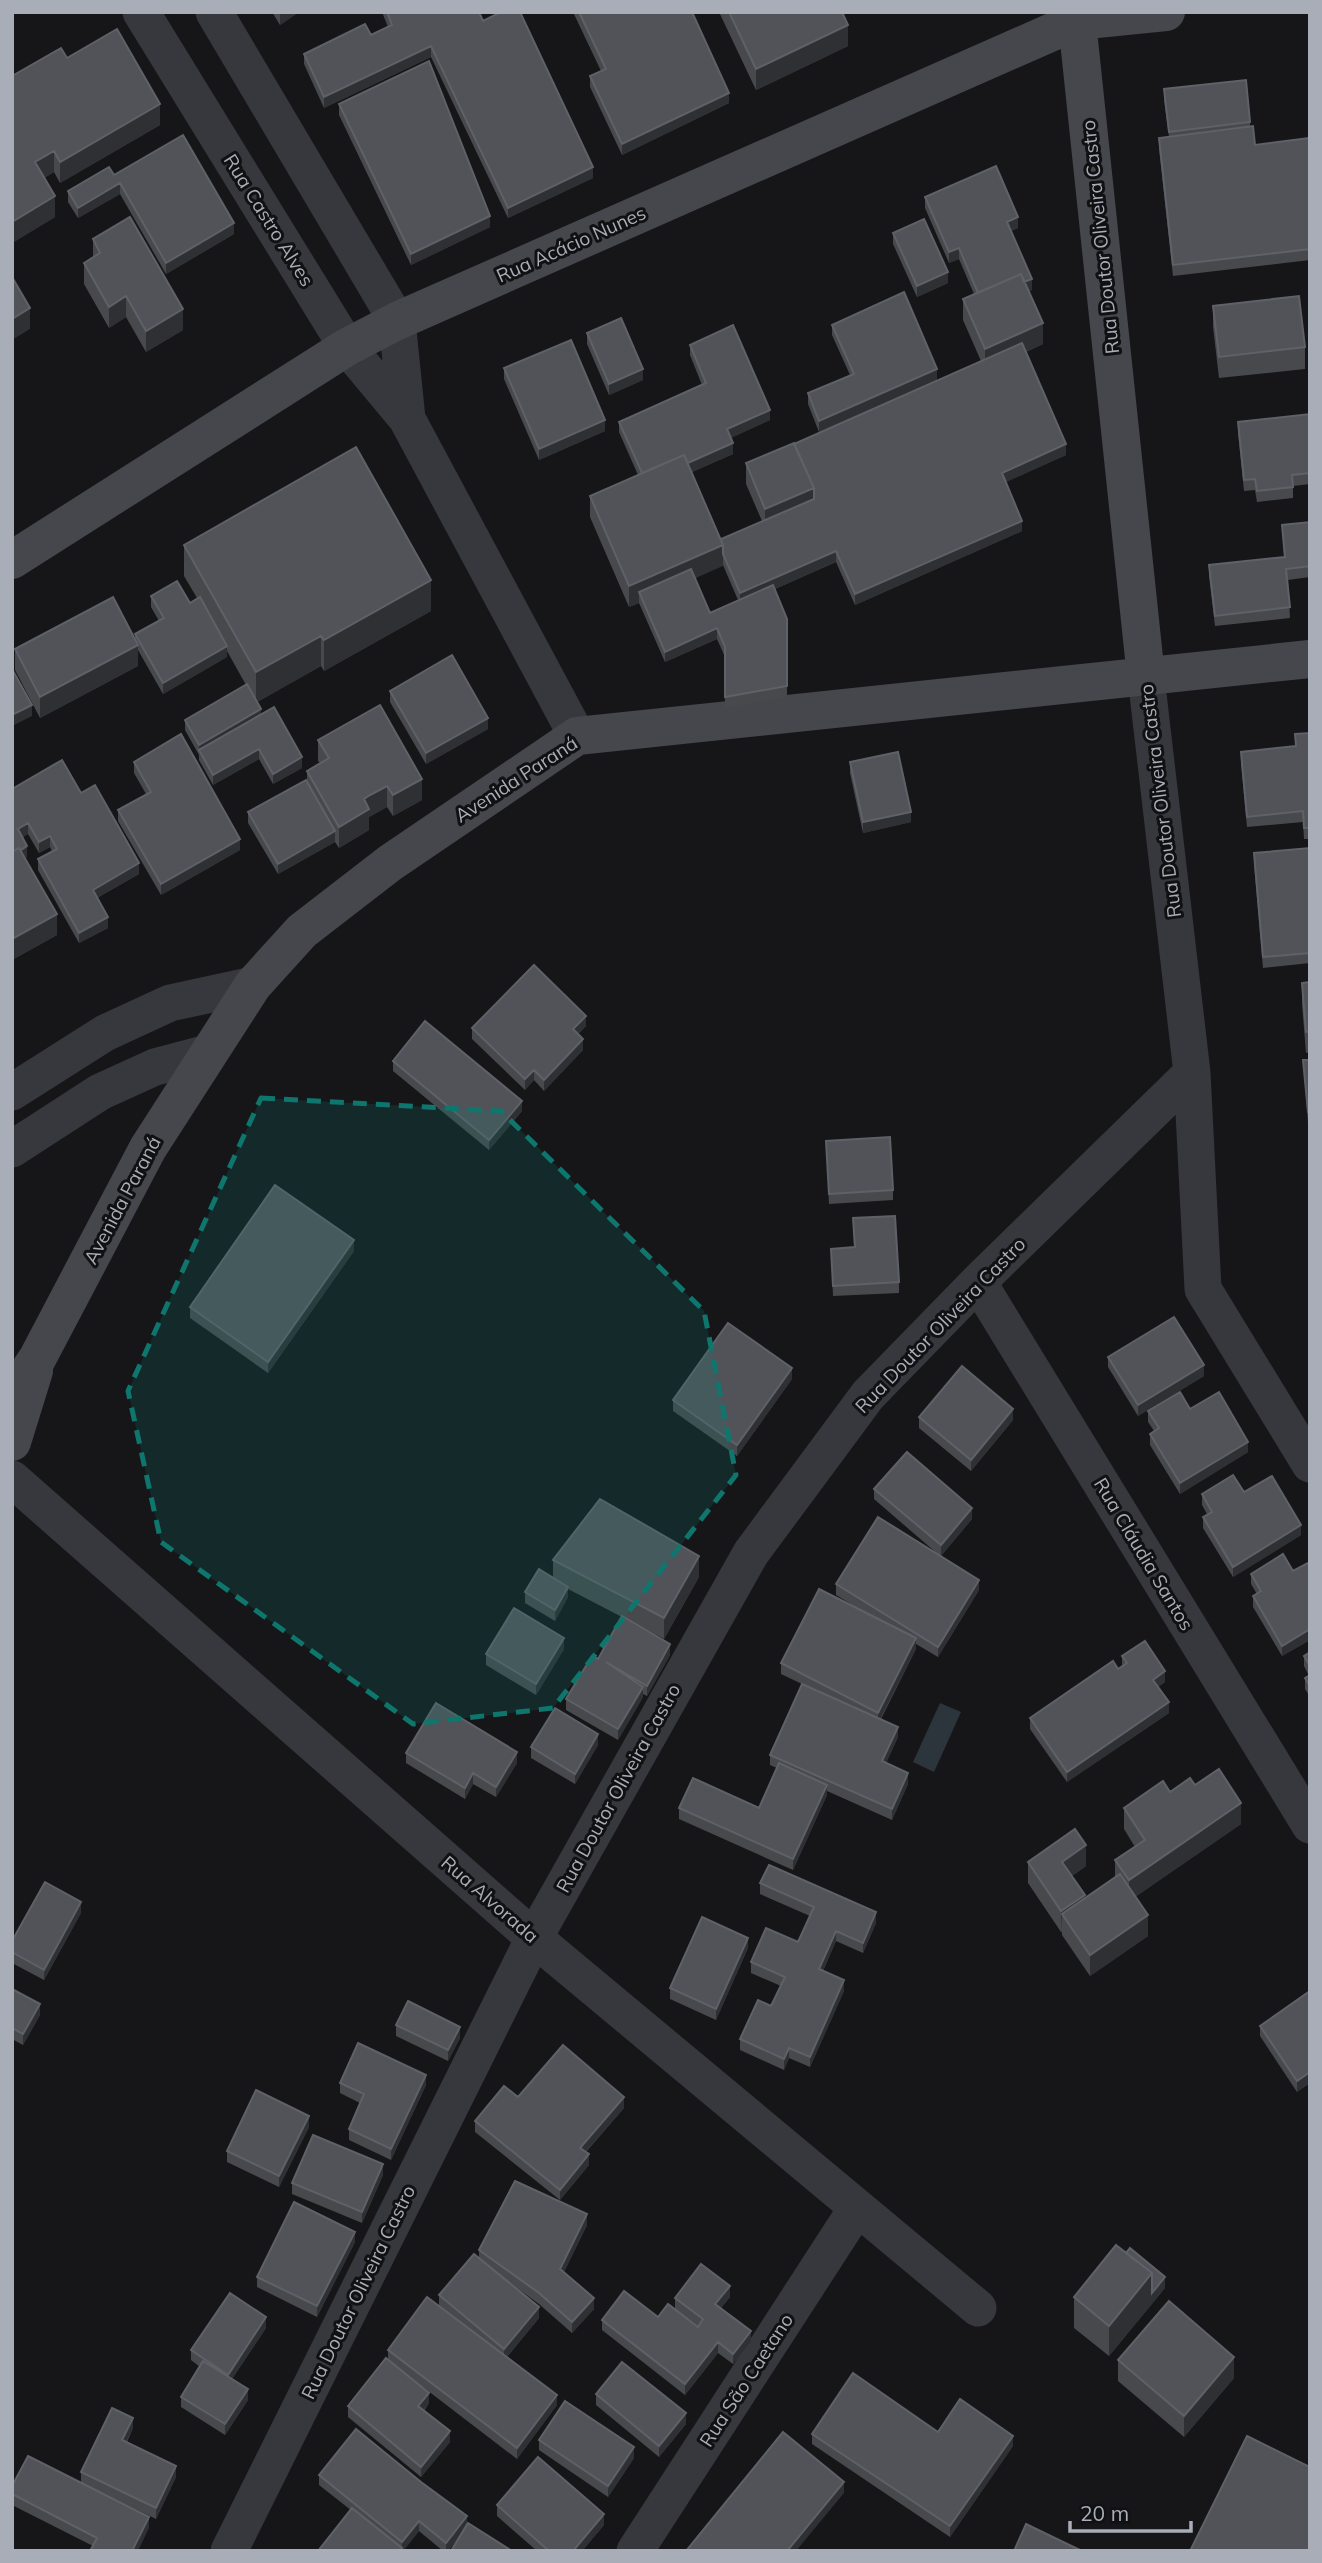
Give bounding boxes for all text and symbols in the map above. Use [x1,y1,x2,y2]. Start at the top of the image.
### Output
street label: Rua Doutor Oliveira Castro [1076,119,1124,355]
street label: Rua Castro Alves [219,149,319,291]
street label: Rua Acácio Nunes [493,200,649,288]
street label: Rua Doutor Oliveira Castro [1134,683,1186,919]
street label: Avenida Paraná [450,730,582,828]
street label: Avenida Paraná [78,1132,166,1268]
street label: Rua Doutor Oliveira Castro [850,1232,1030,1418]
street label: Rua Cláudia Santos [1089,1473,1199,1635]
street label: Rua Doutor Oliveira Castro [551,1679,685,1897]
street label: Rua Alvorada [437,1850,543,1948]
street label: Rua Doutor Oliveira Castro [296,2181,420,2403]
street label: Rua São Caetano [694,2309,798,2451]
scale bar [1070,2490,1191,2534]
text: 20 m [1080,2500,1129,2526]

